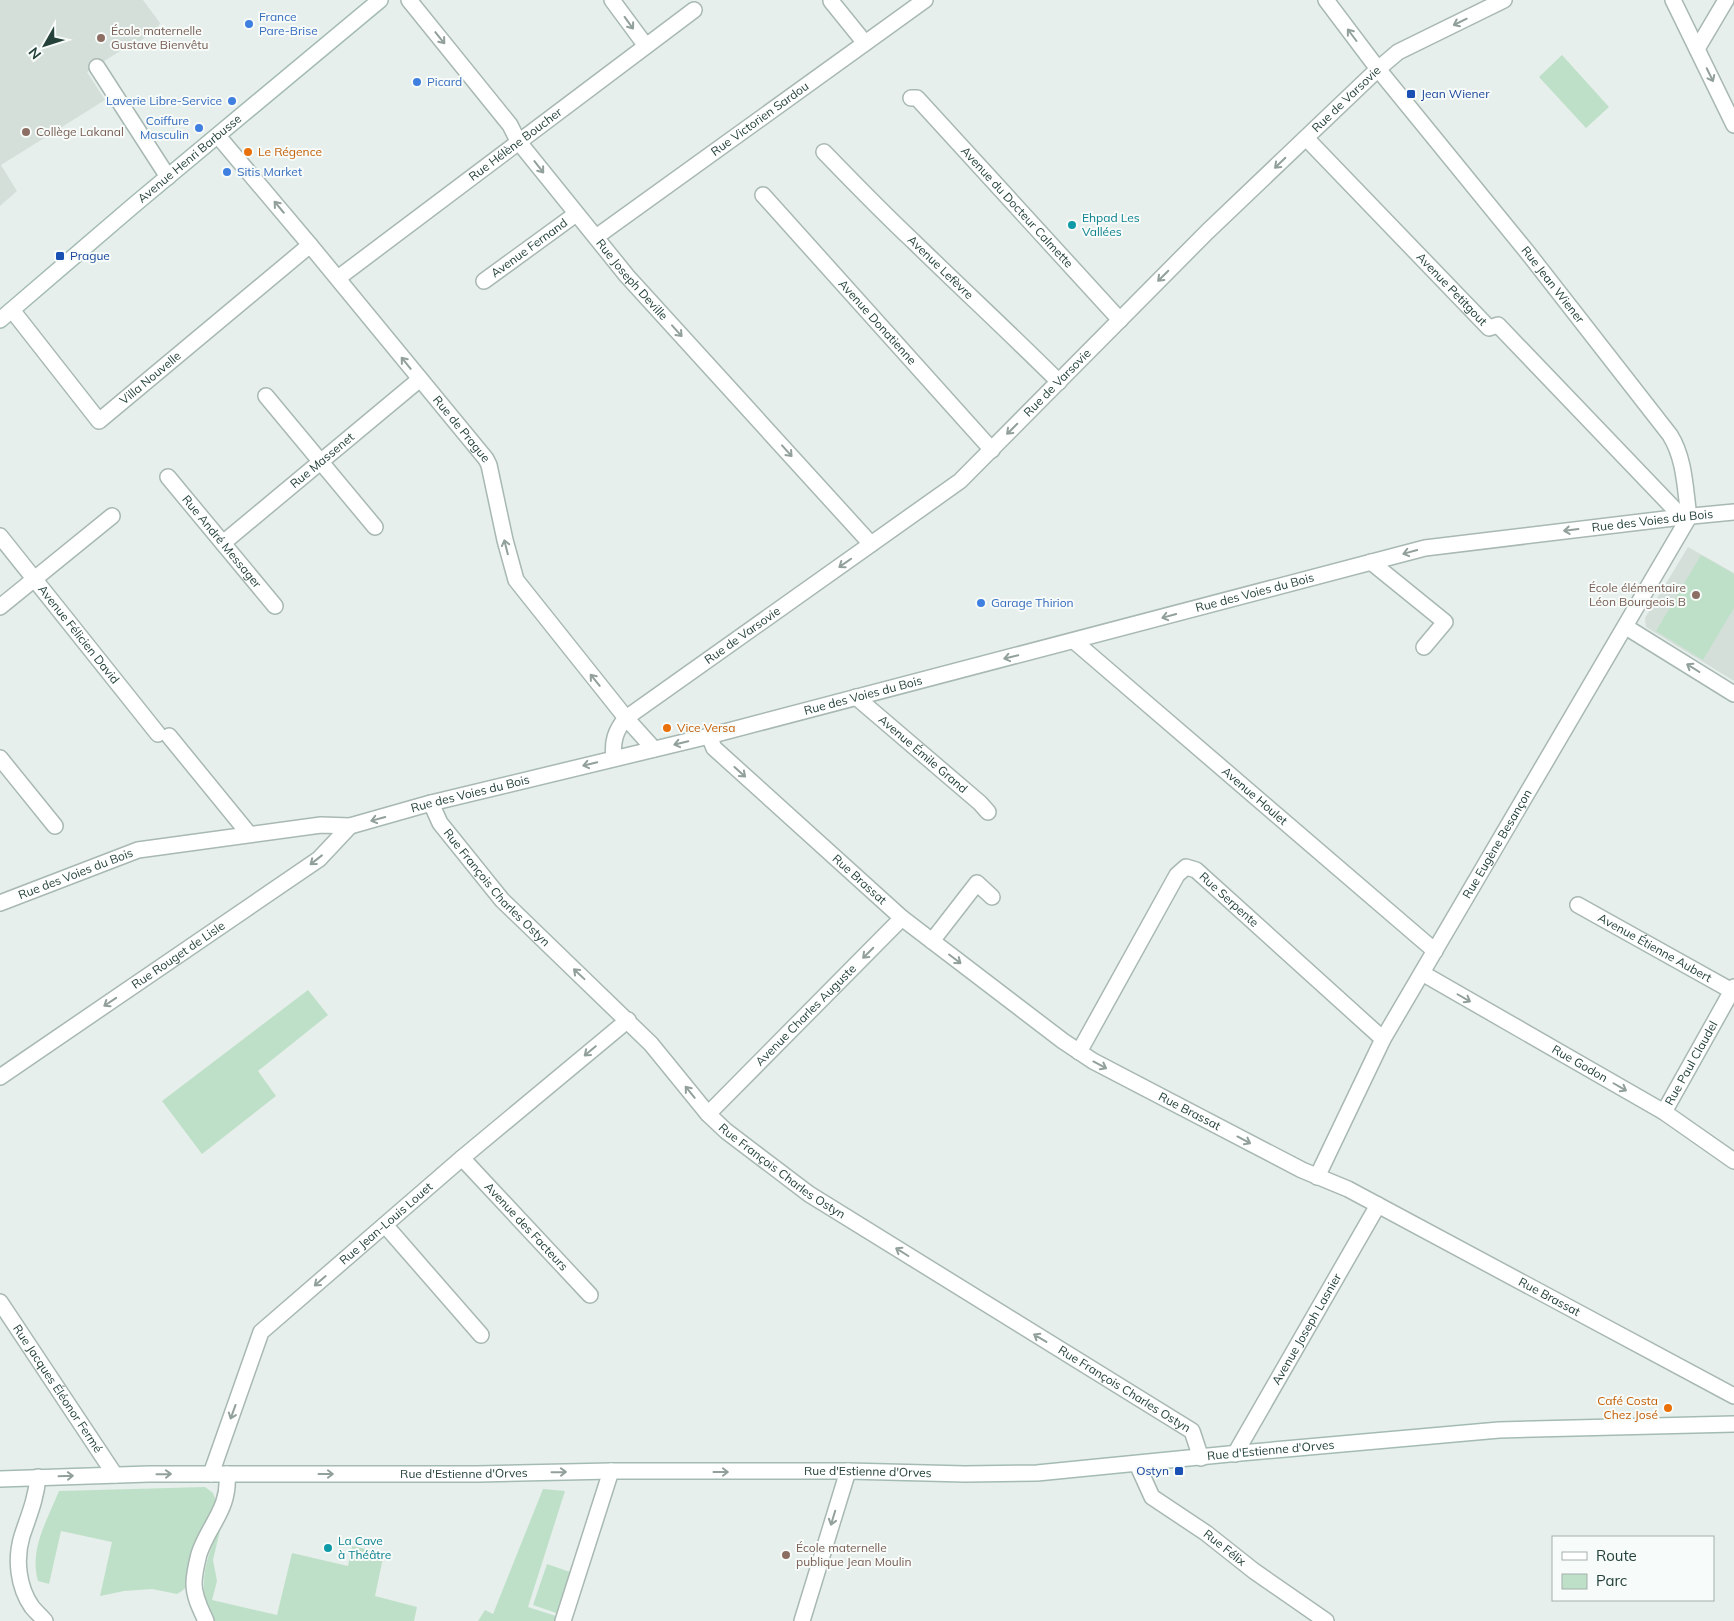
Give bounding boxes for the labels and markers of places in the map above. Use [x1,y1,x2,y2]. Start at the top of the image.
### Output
place label: France Pare-Brise [259,9,318,38]
marker: France Pare-Brise [243,18,255,30]
place label: École maternelle Gustave Bienvêtu [111,23,208,52]
marker: École maternelle Gustave Bienvêtu [95,32,107,44]
place label: Picard [427,74,462,89]
marker: Picard [411,76,423,88]
place label: Jean Wiener [1421,86,1490,101]
marker: Jean Wiener [1405,88,1417,100]
place label: Laverie Libre-Service [106,93,222,108]
marker: Laverie Libre-Service [226,95,238,107]
place label: Coiffure Masculin [140,113,189,142]
marker: Coiffure Masculin [193,122,205,134]
place label: Collège Lakanal [36,124,124,139]
marker: Collège Lakanal [20,126,32,138]
place label: Le Régence [258,144,322,159]
marker: Le Régence [242,146,254,158]
place label: Sitis Market [237,164,302,179]
marker: Sitis Market [221,166,233,178]
place label: Ehpad Les Vallées [1082,210,1140,239]
marker: Ehpad Les Vallées [1066,219,1078,231]
place label: Prague [70,248,110,263]
marker: Prague [54,250,66,262]
place label: École élémentaire Léon Bourgeois B [1589,580,1686,609]
marker: École élémentaire Léon Bourgeois B [1690,589,1702,601]
place label: Garage Thirion [991,595,1074,610]
marker: Garage Thirion [975,597,987,609]
place label: Vice Versa [677,720,735,735]
marker: Vice Versa [661,722,673,734]
place label: Café Costa Chez José [1597,1393,1658,1422]
marker: Café Costa Chez José [1662,1402,1674,1414]
place label: Ostyn [1136,1463,1169,1478]
marker: Ostyn [1173,1465,1185,1477]
place label: La Cave à Théâtre [338,1533,391,1562]
place label: École maternelle publique Jean Moulin [796,1540,911,1569]
marker: La Cave à Théâtre [322,1542,334,1554]
marker: École maternelle publique Jean Moulin [780,1549,792,1561]

